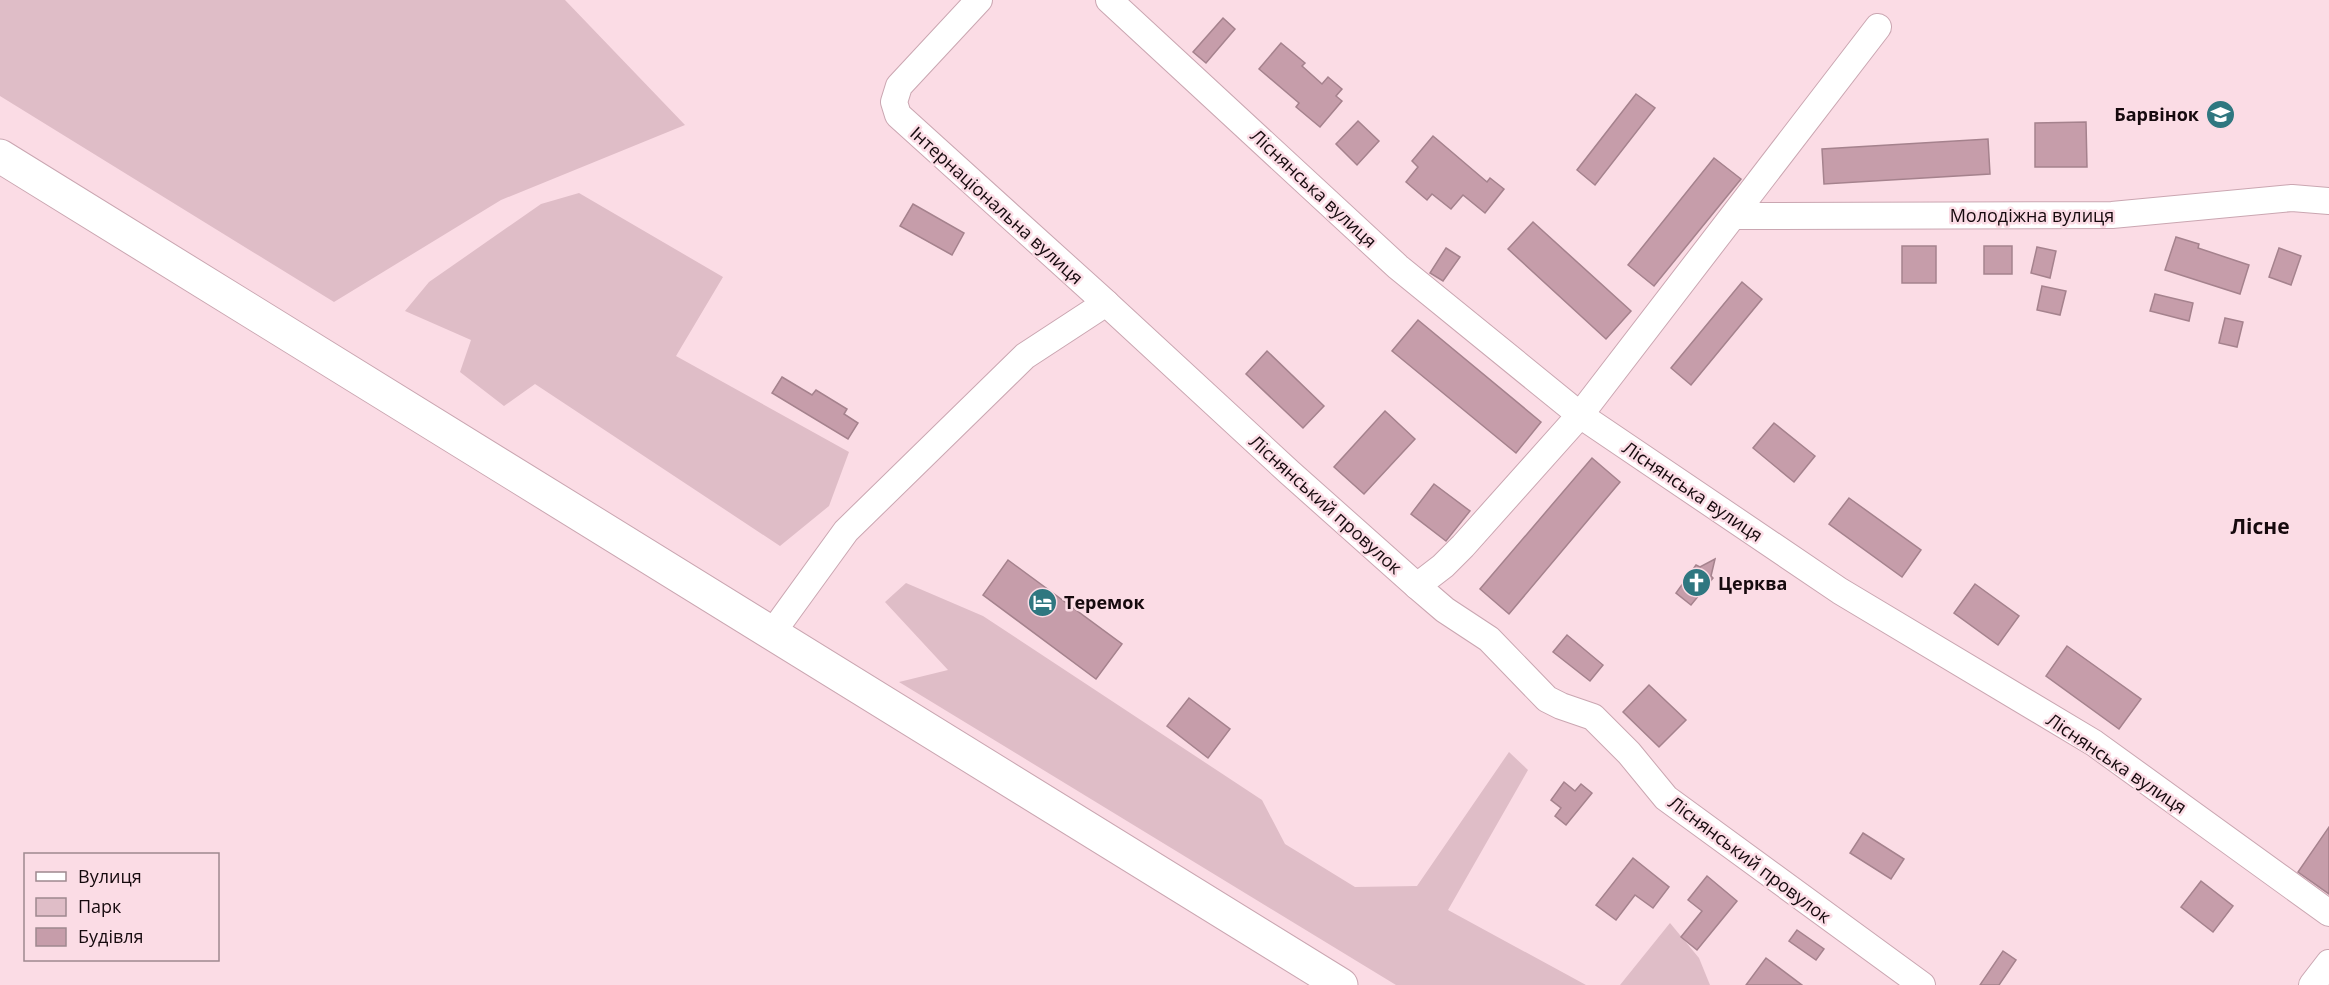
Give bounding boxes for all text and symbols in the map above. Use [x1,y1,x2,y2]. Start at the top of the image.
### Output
school or university icon: Барвінок [2204,98,2236,130]
place label: Барвінок [2114,102,2200,126]
street label: Інтернаціональна вулиця [905,121,1089,289]
street label: Ліснянська вулиця [1246,123,1382,253]
street label: Молодіжна вулиця [1950,203,2114,227]
street label: Ліснянський провулок [1245,429,1408,579]
street label: Ліснянська вулиця [1618,435,1768,547]
district label: Лісне [2230,512,2290,540]
church icon: Церква [1681,567,1713,599]
place label: Церква [1718,571,1787,595]
hotel icon: Теремок [1027,586,1059,618]
place label: Теремок [1064,590,1145,614]
street label: Ліснянська вулиця [2042,707,2192,819]
street label: Ліснянський провулок [1664,790,1837,928]
legend [24,853,219,961]
text: Вулиця [78,864,142,888]
text: Парк [78,894,122,918]
text: Будівля [78,924,144,948]

